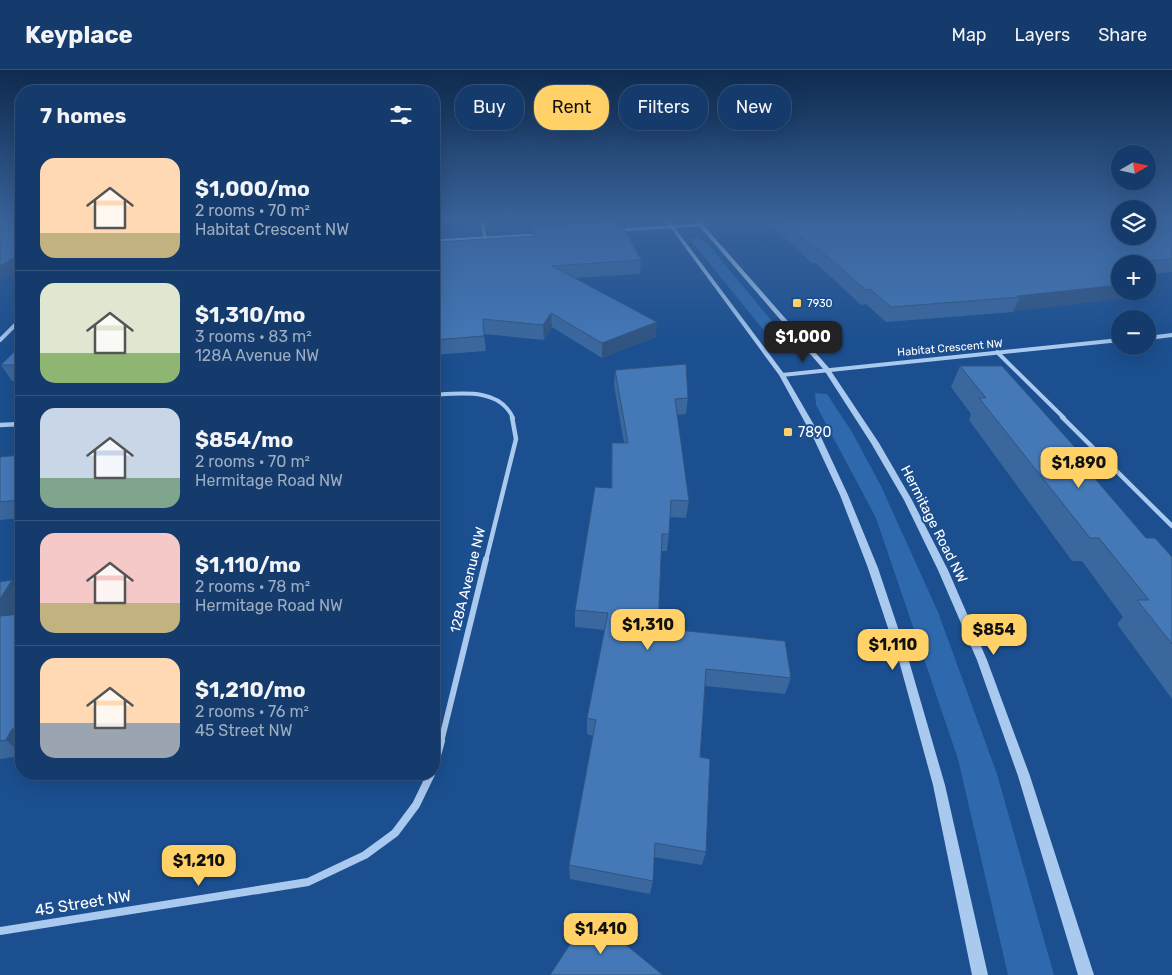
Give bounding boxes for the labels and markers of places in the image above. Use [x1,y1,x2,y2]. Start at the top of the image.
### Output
marker: 7930 [791,297,803,309]
place label: 7930 [807,297,833,310]
pin: $1,000 [762,320,844,363]
place label: 7890 [798,424,831,441]
marker: 7890 [782,426,794,438]
pin: $1,890 [1038,446,1120,489]
pin: $1,310 [607,608,689,651]
pin: $854 [964,614,1024,656]
pin: $1,110 [852,628,934,671]
pin: $1,210 [158,844,240,887]
pin: $1,410 [560,912,642,955]

